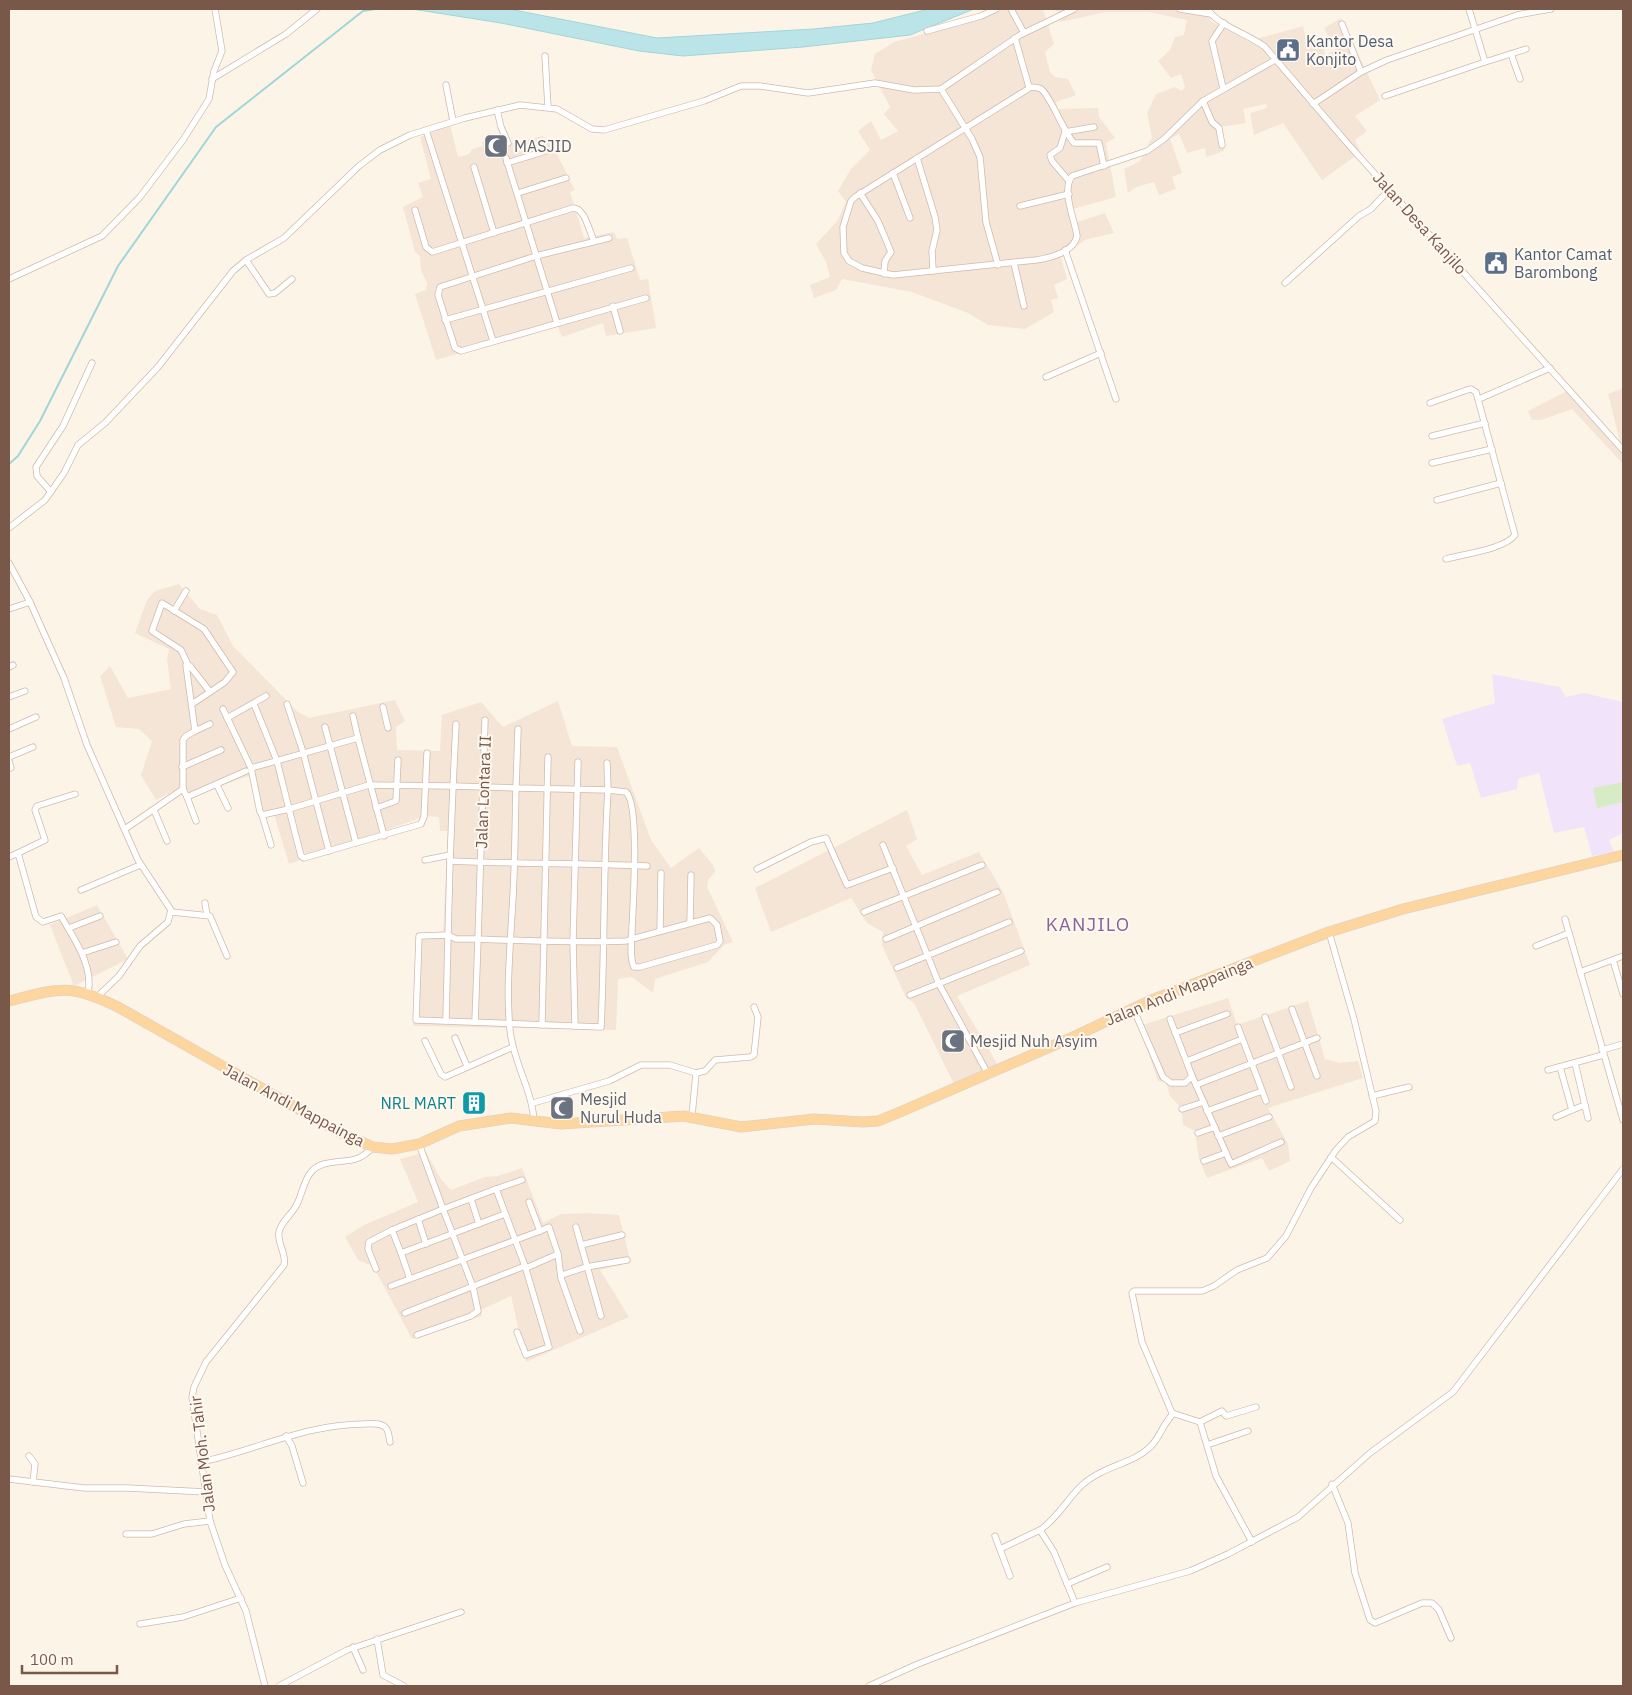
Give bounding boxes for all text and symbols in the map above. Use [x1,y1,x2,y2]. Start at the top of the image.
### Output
place label: Kantor Desa Konjito [1306,31,1394,69]
public building icon: Kantor Desa Konjito [1275,37,1301,63]
mosque icon: MASJID [483,133,509,159]
place label: MASJID [514,136,572,156]
street label: Jalan Desa Kanjilo [1369,168,1471,278]
place label: Kantor Camat Barombong [1514,244,1612,282]
public building icon: Kantor Camat Barombong [1483,250,1509,276]
street label: Jalan Lontara II [471,735,495,849]
district label: KANJILO [1046,912,1130,936]
street label: Jalan Andi Mappainga [1102,952,1256,1030]
mosque icon: Mesjid Nuh Asyim [940,1028,966,1054]
place label: Mesjid Nuh Asyim [970,1031,1098,1051]
street label: Jalan Andi Mappainga [220,1059,369,1151]
place label: Mesjid Nurul Huda [580,1089,662,1127]
building icon: NRL MART [461,1090,487,1116]
place label: NRL MART [380,1093,456,1113]
mosque icon: Mesjid Nurul Huda [549,1095,575,1121]
street label: Jalan Moh. Tahir [185,1395,219,1513]
scale bar [22,1642,118,1674]
text: 100 m [30,1650,74,1669]

